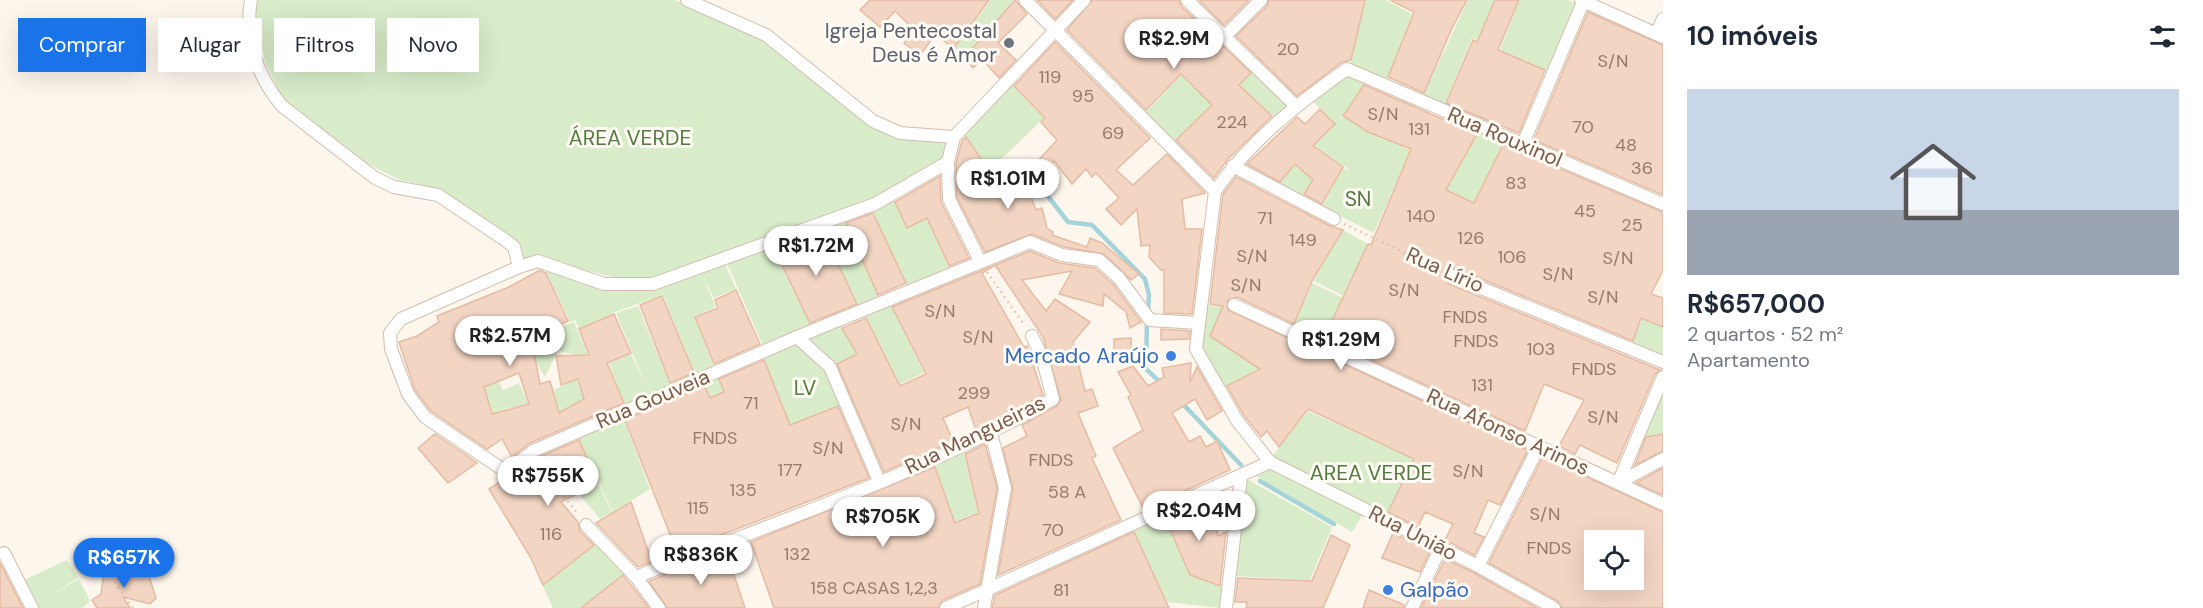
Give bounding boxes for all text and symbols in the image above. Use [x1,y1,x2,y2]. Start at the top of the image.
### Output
place label: Igreja Pentecostal Deus é Amor [825,17,997,69]
chip: Comprar [18,18,146,72]
chip: Alugar [158,18,262,72]
chip: Filtros [274,18,375,72]
chip: Novo [387,18,479,72]
pin: R$2.9M [1125,19,1223,70]
text: 10 imóveis [1687,19,1818,53]
icon: filters [2146,20,2179,53]
text: R$2.9M [1138,25,1210,51]
marker: Igreja Pentecostal Deus é Amor [1002,36,1016,50]
house number: 20 [1277,37,1299,61]
house number: S/N [1598,49,1628,73]
house number: 119 [1039,65,1061,89]
house number: 95 [1072,84,1094,108]
street label: Rua Rouxinol [1443,100,1567,174]
house number: S/N [1368,102,1398,126]
house number: 224 [1216,110,1248,134]
house number: 70 [1572,115,1594,139]
house number: 131 [1408,117,1430,141]
house number: 69 [1102,121,1124,145]
park label: ÁREA VERDE [569,124,691,152]
icon: home [1879,128,1987,236]
house number: 48 [1615,133,1637,157]
house number: 36 [1631,156,1653,180]
pin: R$1.01M [953,159,1063,210]
text: R$1.01M [970,165,1046,191]
house number: 83 [1505,171,1527,195]
park label: SN [1345,185,1371,213]
house number: 45 [1574,199,1596,223]
house number: 140 [1407,204,1435,228]
house number: 71 [1257,206,1273,230]
house number: 25 [1621,213,1643,237]
pin: R$1.72M [761,226,871,277]
house number: 126 [1457,226,1485,250]
house number: 149 [1289,228,1317,252]
text: R$1.72M [778,232,854,258]
street label: Rua Lírio [1402,240,1488,300]
house number: S/N [1237,244,1267,268]
house number: 106 [1497,245,1527,269]
house number: S/N [1603,246,1633,270]
house number: S/N [1543,262,1573,286]
house number: S/N [1231,273,1261,297]
house number: S/N [1389,278,1419,302]
house number: S/N [1588,285,1618,309]
text: R$657,000 [1687,287,1825,321]
house number: S/N [925,299,955,323]
house number: FNDS [1443,305,1487,329]
pin: R$2.57M [455,316,565,367]
pin: R$1.29M [1286,320,1396,371]
text: 2 quartos · 52 m² [1687,321,1843,347]
text: R$2.57M [469,322,551,348]
house number: S/N [963,325,993,349]
text: R$1.29M [1302,326,1380,352]
house number: FNDS [1454,329,1498,353]
house number: 103 [1527,337,1555,361]
place label: Mercado Araújo [1005,342,1159,370]
text: Apartamento [1687,347,1810,373]
marker: Mercado Araújo [1164,349,1178,363]
house number: FNDS [1572,357,1616,381]
street label: Rua Gouveia [592,363,714,435]
house number: 131 [1471,373,1493,397]
park label: LV [794,374,816,402]
house number: 299 [958,381,990,405]
street label: Rua Afonso Arinos [1422,382,1594,482]
street label: Rua Mangueiras [900,389,1050,481]
house number: 71 [743,391,759,415]
house number: S/N [1588,405,1618,429]
house number: S/N [891,412,921,436]
house number: FNDS [693,426,737,450]
house number: S/N [813,436,843,460]
house number: FNDS [1029,448,1073,472]
pin: R$755K [499,456,597,507]
house number: 177 [778,458,802,482]
park label: AREA VERDE [1310,459,1432,487]
house number: S/N [1453,459,1483,483]
text: R$755K [512,462,584,488]
house number: 135 [729,478,757,502]
house number: 58 A [1048,480,1086,504]
pin: R$2.04M [1144,491,1254,542]
house number: 115 [687,496,709,520]
pin: R$705K [834,497,932,548]
text: R$2.04M [1156,497,1242,523]
street label: Rua União [1364,499,1462,567]
house number: S/N [1530,502,1560,526]
text: R$705K [846,503,920,529]
house number: 70 [1042,518,1064,542]
house number: 116 [540,522,562,546]
map controls [1584,530,1644,590]
button: locate [1584,530,1644,590]
pin: R$836K [652,535,750,586]
house number: FNDS [1527,536,1571,560]
pin: R$657K [75,538,173,589]
text: R$836K [663,541,739,567]
house number: 132 [784,542,810,566]
text: R$657K [87,544,161,570]
house number: 158 CASAS 1,2,3 [810,576,938,600]
place label: Galpão [1400,576,1469,604]
house number: 81 [1053,578,1069,602]
marker: Galpão [1381,583,1395,597]

